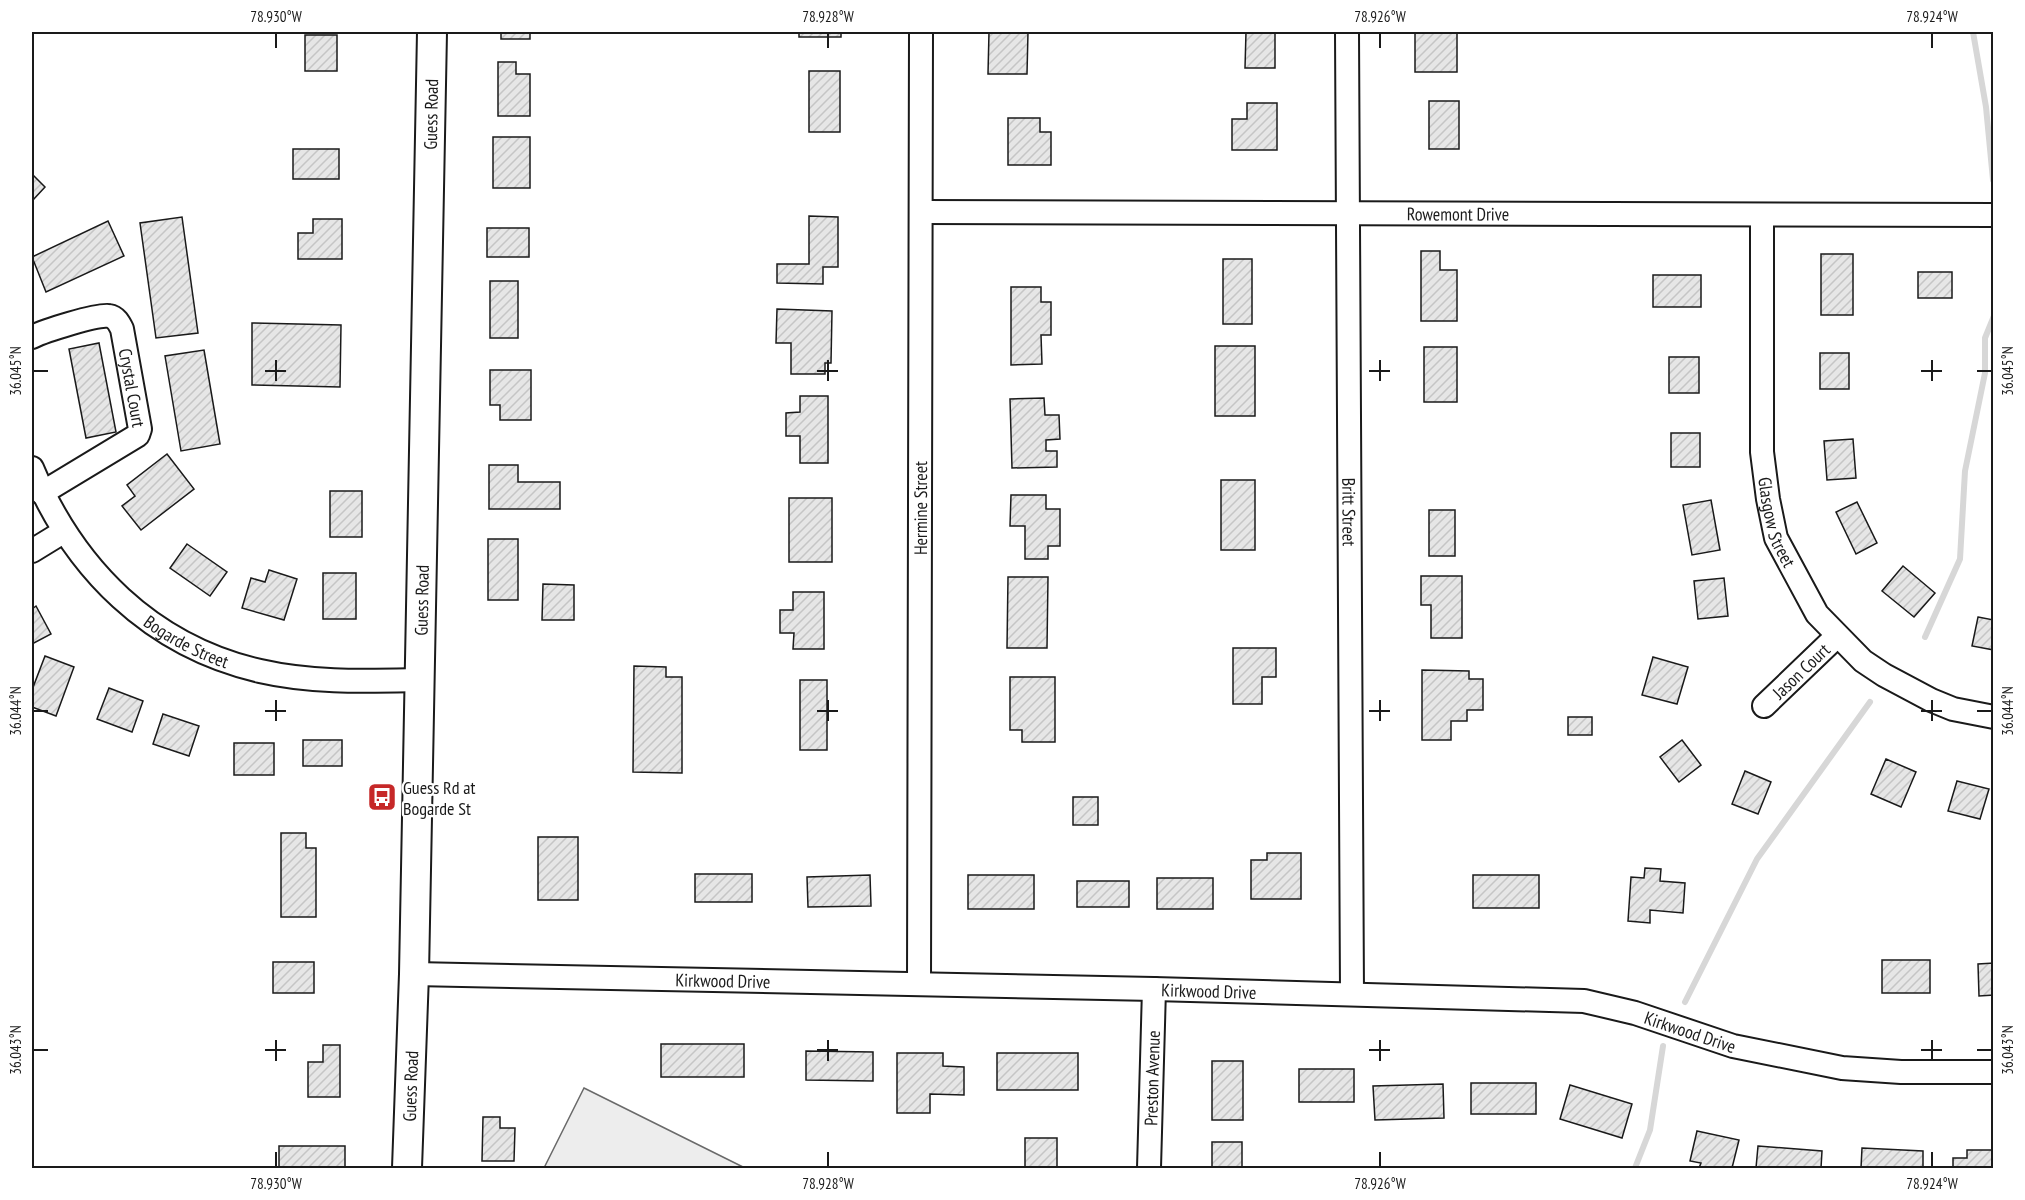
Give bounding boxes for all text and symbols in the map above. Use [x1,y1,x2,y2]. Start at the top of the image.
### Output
text: 78.930°W [250,7,302,26]
text: 78.928°W [802,7,854,26]
text: 78.926°W [1354,7,1406,26]
text: 78.924°W [1906,7,1958,26]
street label: Guess Road [418,79,443,150]
street label: Rowemont Drive [1407,202,1509,225]
text: 36.045°N [6,346,25,396]
street label: Crystal Court [114,346,151,429]
text: 36.045°N [1998,346,2017,396]
street label: Hermine Street [908,461,932,555]
street label: Glasgow Street [1754,476,1801,571]
street label: Britt Street [1338,478,1361,546]
street label: Guess Road [409,565,433,636]
street label: Bogarde Street [140,610,232,673]
street label: Jason Court [1767,638,1834,704]
text: 36.044°N [6,686,25,736]
text: 36.044°N [1998,686,2017,736]
place label: Guess Rd at Bogarde St [403,776,476,820]
bus stop icon: Guess Rd at Bogarde St [366,781,398,813]
street label: Kirkwood Drive [675,968,771,993]
street label: Kirkwood Drive [1161,978,1257,1003]
street label: Kirkwood Drive [1642,1006,1739,1058]
text: 36.043°N [6,1025,25,1075]
text: 36.043°N [1998,1025,2017,1075]
street label: Preston Avenue [1139,1030,1164,1126]
street label: Guess Road [397,1050,423,1122]
text: 78.930°W [250,1174,302,1193]
text: 78.928°W [802,1174,854,1193]
text: 78.926°W [1354,1174,1406,1193]
text: 78.924°W [1906,1174,1958,1193]

